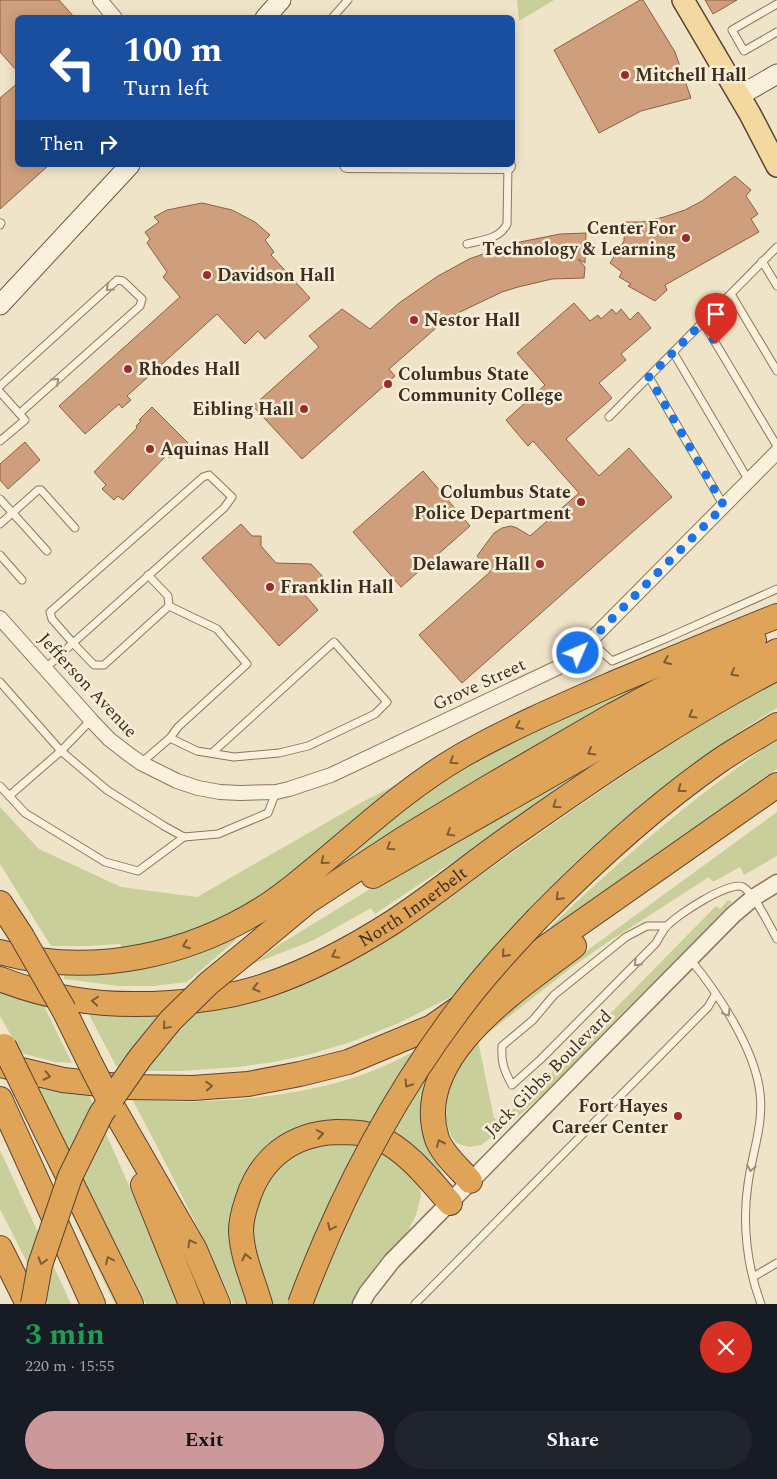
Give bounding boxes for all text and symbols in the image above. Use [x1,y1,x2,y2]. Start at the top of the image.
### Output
text: 100 m [123,24,222,77]
icon: left [40,35,105,100]
place label: Mitchell Hall [635,62,747,89]
marker: Mitchell Hall [619,69,631,81]
text: Turn left [123,72,209,105]
text: Then [40,130,84,159]
icon: right [94,130,122,158]
place label: Center For Technology & Learning [482,215,676,263]
marker: Center For Technology & Learning [680,232,692,244]
place label: Davidson Hall [217,262,335,289]
marker: Davidson Hall [201,269,213,281]
one-way arrow [105,282,114,291]
pin [695,293,737,344]
icon: arrive [702,300,730,328]
place label: Nestor Hall [424,307,520,334]
marker: Nestor Hall [408,314,420,326]
place label: Rhodes Hall [138,356,240,383]
place label: Columbus State Community College [398,361,563,409]
marker: Rhodes Hall [122,363,134,375]
one-way arrow [51,378,60,387]
marker: Columbus State Community College [382,378,394,390]
place label: Eibling Hall [192,396,294,423]
marker: Eibling Hall [298,403,310,415]
place label: Aquinas Hall [160,436,269,463]
marker: Aquinas Hall [144,443,156,455]
place label: Columbus State Police Department [414,479,571,527]
marker: Columbus State Police Department [575,496,587,508]
place label: Delaware Hall [412,551,530,578]
marker: Delaware Hall [534,558,546,570]
place label: Franklin Hall [280,574,394,601]
marker: Franklin Hall [264,581,276,593]
position arrow [551,626,603,678]
street label: Jefferson Avenue [32,627,144,744]
street label: Grove Street [428,651,530,718]
one-way arrow [663,655,672,665]
one-way arrow [730,667,739,677]
one-way arrow [688,709,697,719]
one-way arrow [515,720,524,730]
one-way arrow [588,745,597,755]
one-way arrow [449,755,458,765]
one-way arrow [678,784,687,792]
one-way arrow [552,799,562,808]
one-way arrow [447,826,456,836]
one-way arrow [387,841,396,851]
one-way arrow [321,855,330,863]
street label: North Innerbelt [353,860,473,954]
one-way arrow [556,891,565,900]
one-way arrow [183,939,191,949]
one-way arrow [502,948,511,957]
one-way arrow [331,949,340,959]
one-way arrow [633,957,642,966]
one-way arrow [251,982,260,993]
one-way arrow [91,996,99,1007]
street label: Jack Gibbs Boulevard [478,1003,618,1143]
one-way arrow [720,1008,730,1017]
one-way arrow [163,1020,171,1029]
one-way arrow [43,1070,52,1081]
one-way arrow [405,1078,415,1087]
one-way arrow [205,1081,213,1092]
place label: Fort Hayes Career Center [552,1093,668,1141]
marker: Fort Hayes Career Center [672,1110,684,1122]
one-way arrow [316,1130,324,1140]
one-way arrow [436,1139,447,1148]
one-way arrow [746,1163,757,1172]
one-way arrow [328,1221,338,1230]
one-way arrow [187,1240,197,1249]
one-way arrow [241,1253,252,1262]
one-way arrow [38,1256,48,1264]
one-way arrow [105,1256,116,1265]
text: 3 min [25,1312,105,1358]
button: close [700,1321,752,1373]
text: 220 m · 15:55 [25,1354,115,1378]
button: Exit [25,1411,384,1469]
button: Share [394,1411,752,1469]

